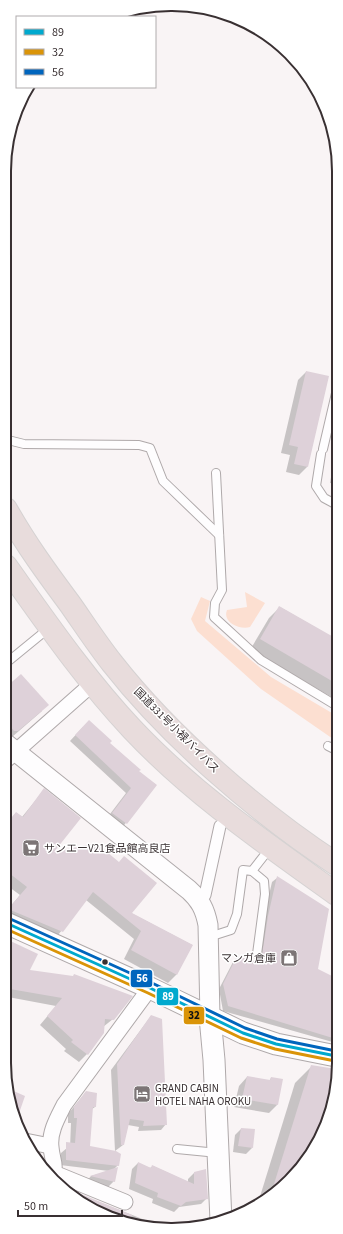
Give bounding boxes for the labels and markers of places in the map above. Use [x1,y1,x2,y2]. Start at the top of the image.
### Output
supermarket icon: サンエーV21食品館高良店 [21,838,41,858]
place label: サンエーV21食品館高良店 [44,841,171,856]
shop icon: マンガ倉庫 [279,948,299,968]
place label: マンガ倉庫 [221,951,276,966]
unlabelled marker [100,957,110,967]
place label: GRAND CABIN HOTEL NAHA OROKU [155,1081,251,1109]
hotel icon: GRAND CABIN HOTEL NAHA OROKU [132,1084,152,1104]

